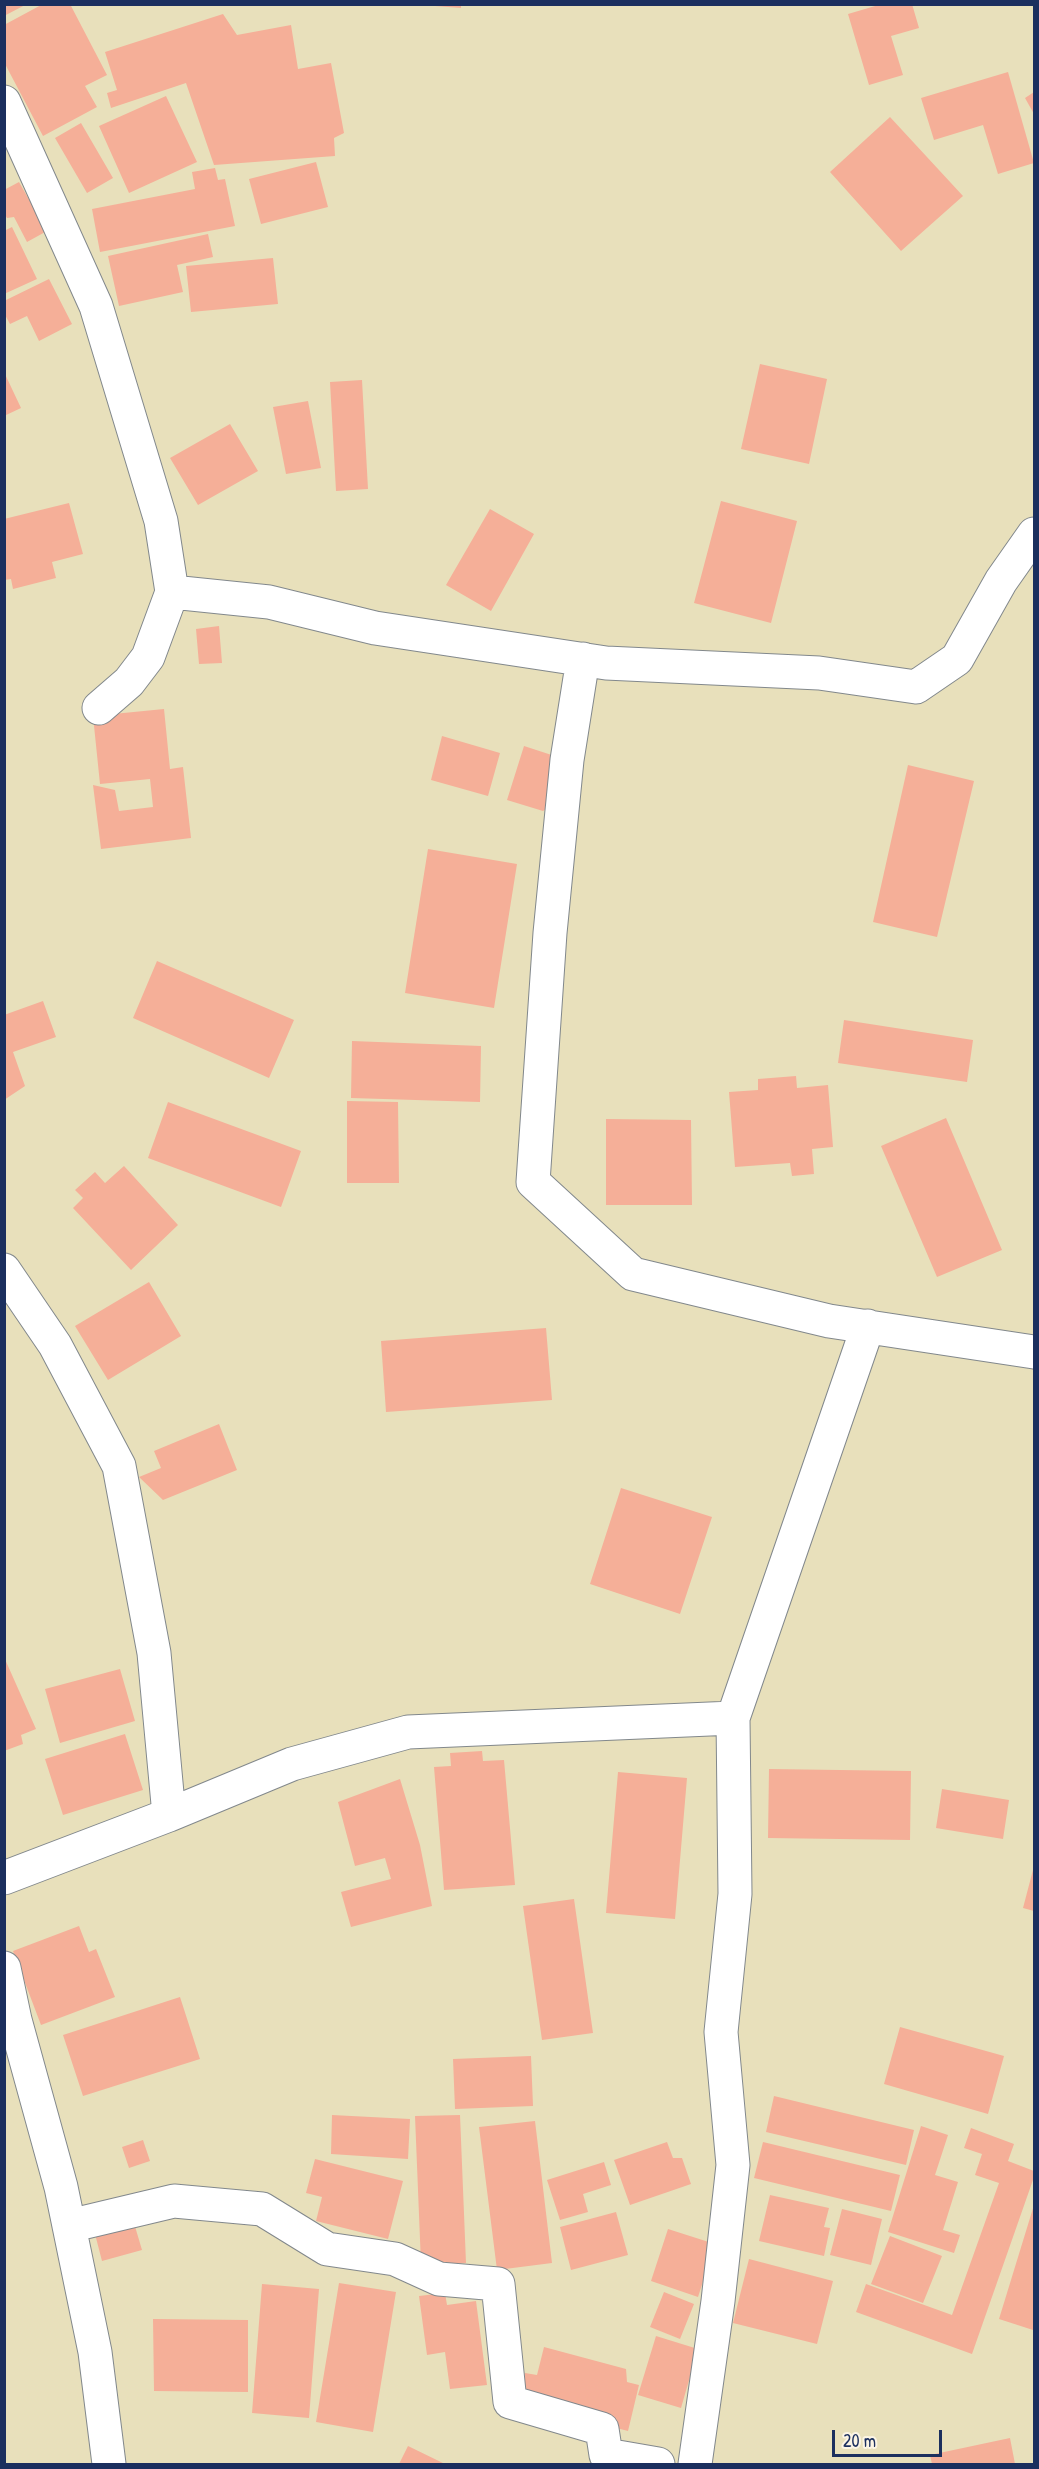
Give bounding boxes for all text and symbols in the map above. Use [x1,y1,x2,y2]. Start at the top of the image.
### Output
scale bar [835,2418,944,2456]
text: 20 m [843,2428,876,2453]

